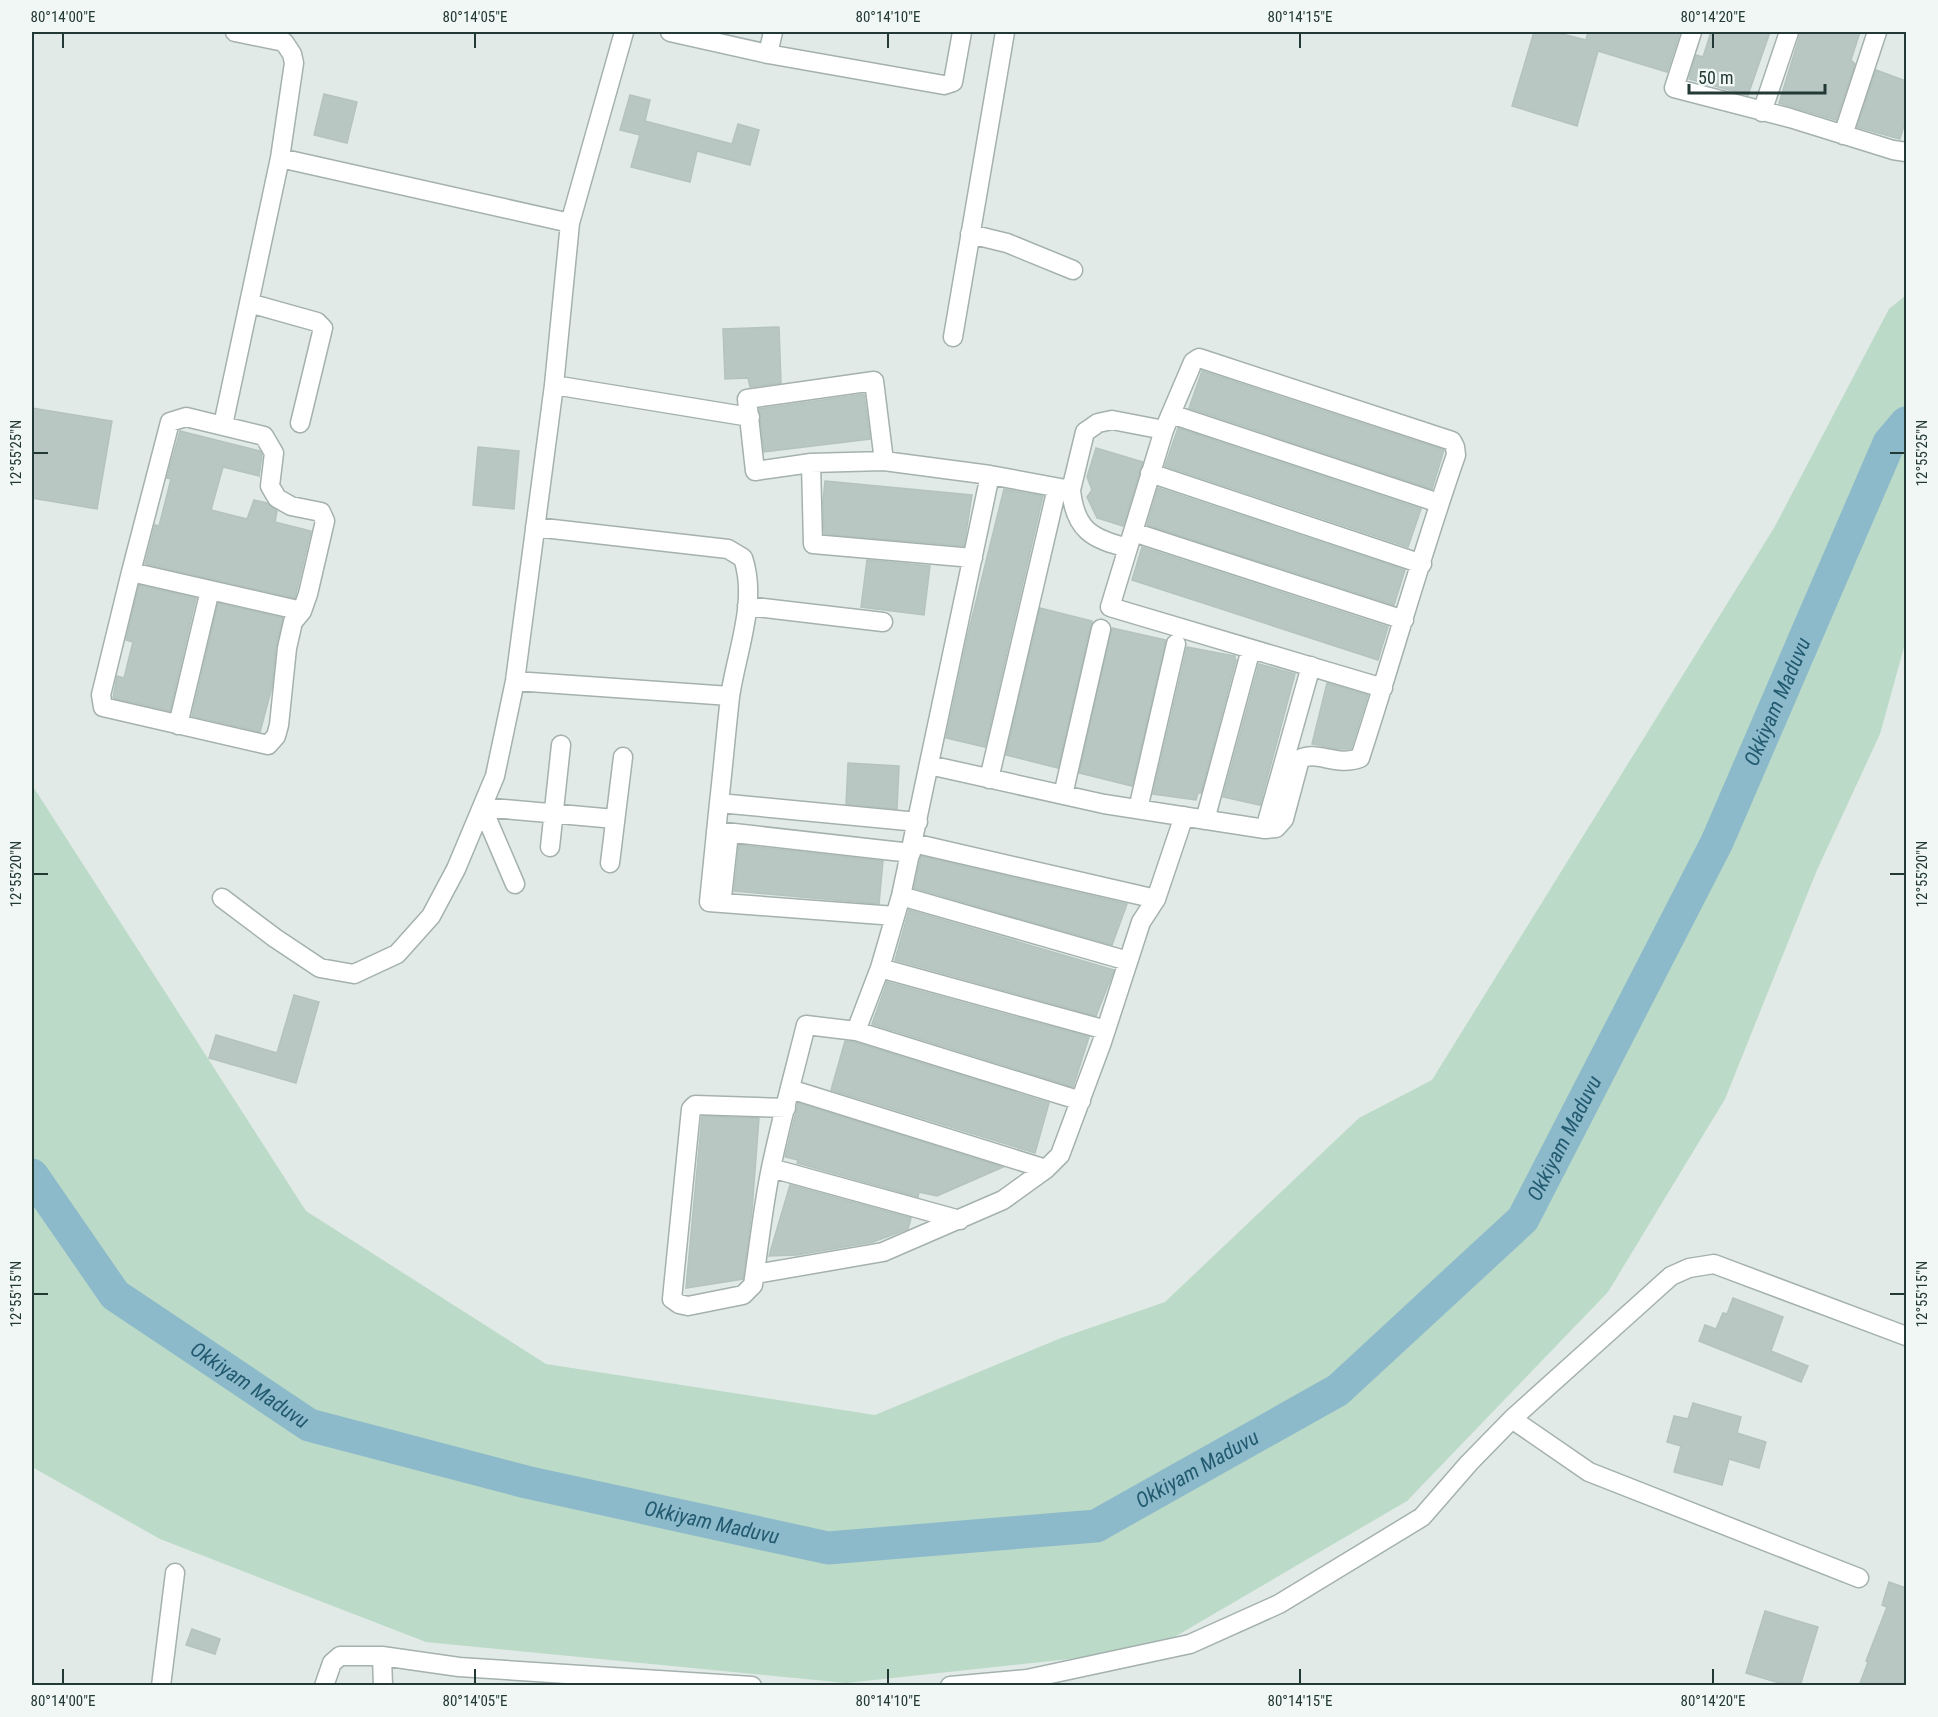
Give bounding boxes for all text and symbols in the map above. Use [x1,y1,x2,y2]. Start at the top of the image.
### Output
text: 80°14'00"E [31,8,95,26]
text: 80°14'05"E [443,8,507,26]
text: 80°14'10"E [856,8,920,26]
text: 80°14'15"E [1268,8,1332,26]
text: 80°14'20"E [1681,8,1745,26]
scale bar [1689,57,1826,95]
text: 50 m [1698,67,1733,88]
text: 12°55'25"N [7,420,25,486]
text: 12°55'25"N [1913,420,1931,486]
water label: Okkiyam Maduvu [1739,634,1816,770]
text: 12°55'20"N [7,841,25,907]
text: 12°55'20"N [1913,841,1931,907]
water label: Okkiyam Maduvu [1522,1072,1607,1205]
text: 12°55'15"N [7,1261,25,1327]
text: 12°55'15"N [1913,1261,1931,1327]
water label: Okkiyam Maduvu [186,1337,313,1433]
water label: Okkiyam Maduvu [1132,1425,1263,1513]
water label: Okkiyam Maduvu [642,1496,782,1549]
text: 80°14'00"E [31,1692,95,1710]
text: 80°14'05"E [443,1692,507,1710]
text: 80°14'10"E [856,1692,920,1710]
text: 80°14'15"E [1268,1692,1332,1710]
text: 80°14'20"E [1681,1692,1745,1710]

